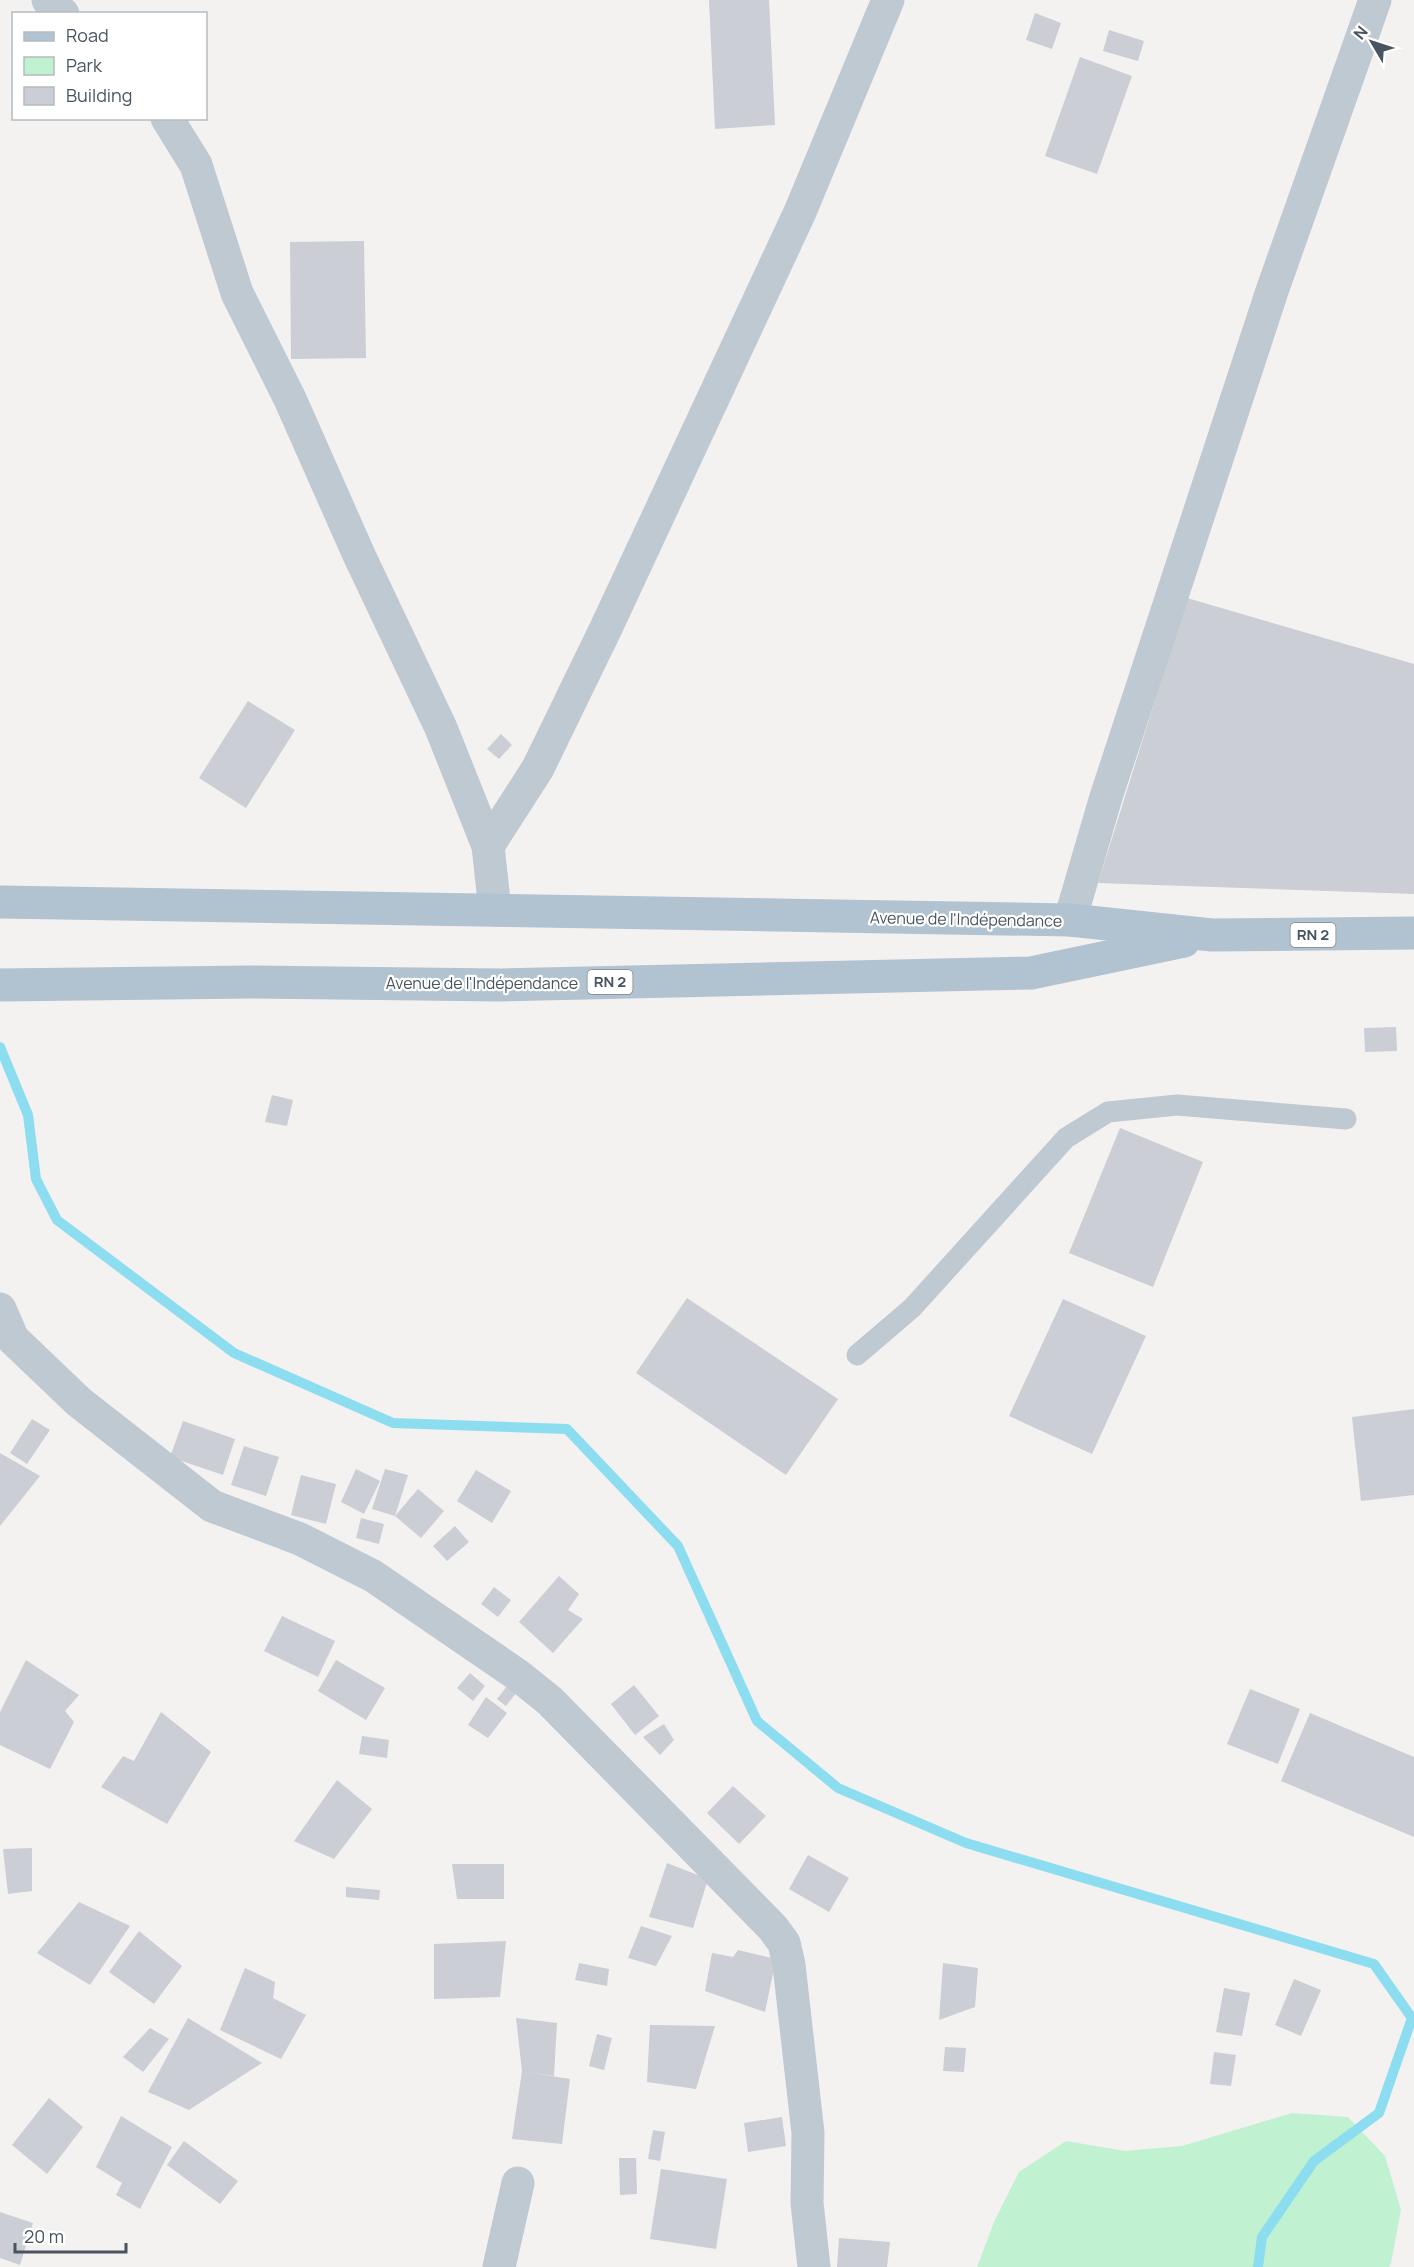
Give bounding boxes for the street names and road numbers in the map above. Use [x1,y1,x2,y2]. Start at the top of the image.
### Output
street label: Avenue de l'Indépendance [870,906,1062,932]
road number: RN 2 [1290,923,1336,947]
road number: RN 2 [588,970,632,994]
street label: Avenue de l'Indépendance [386,972,578,994]

